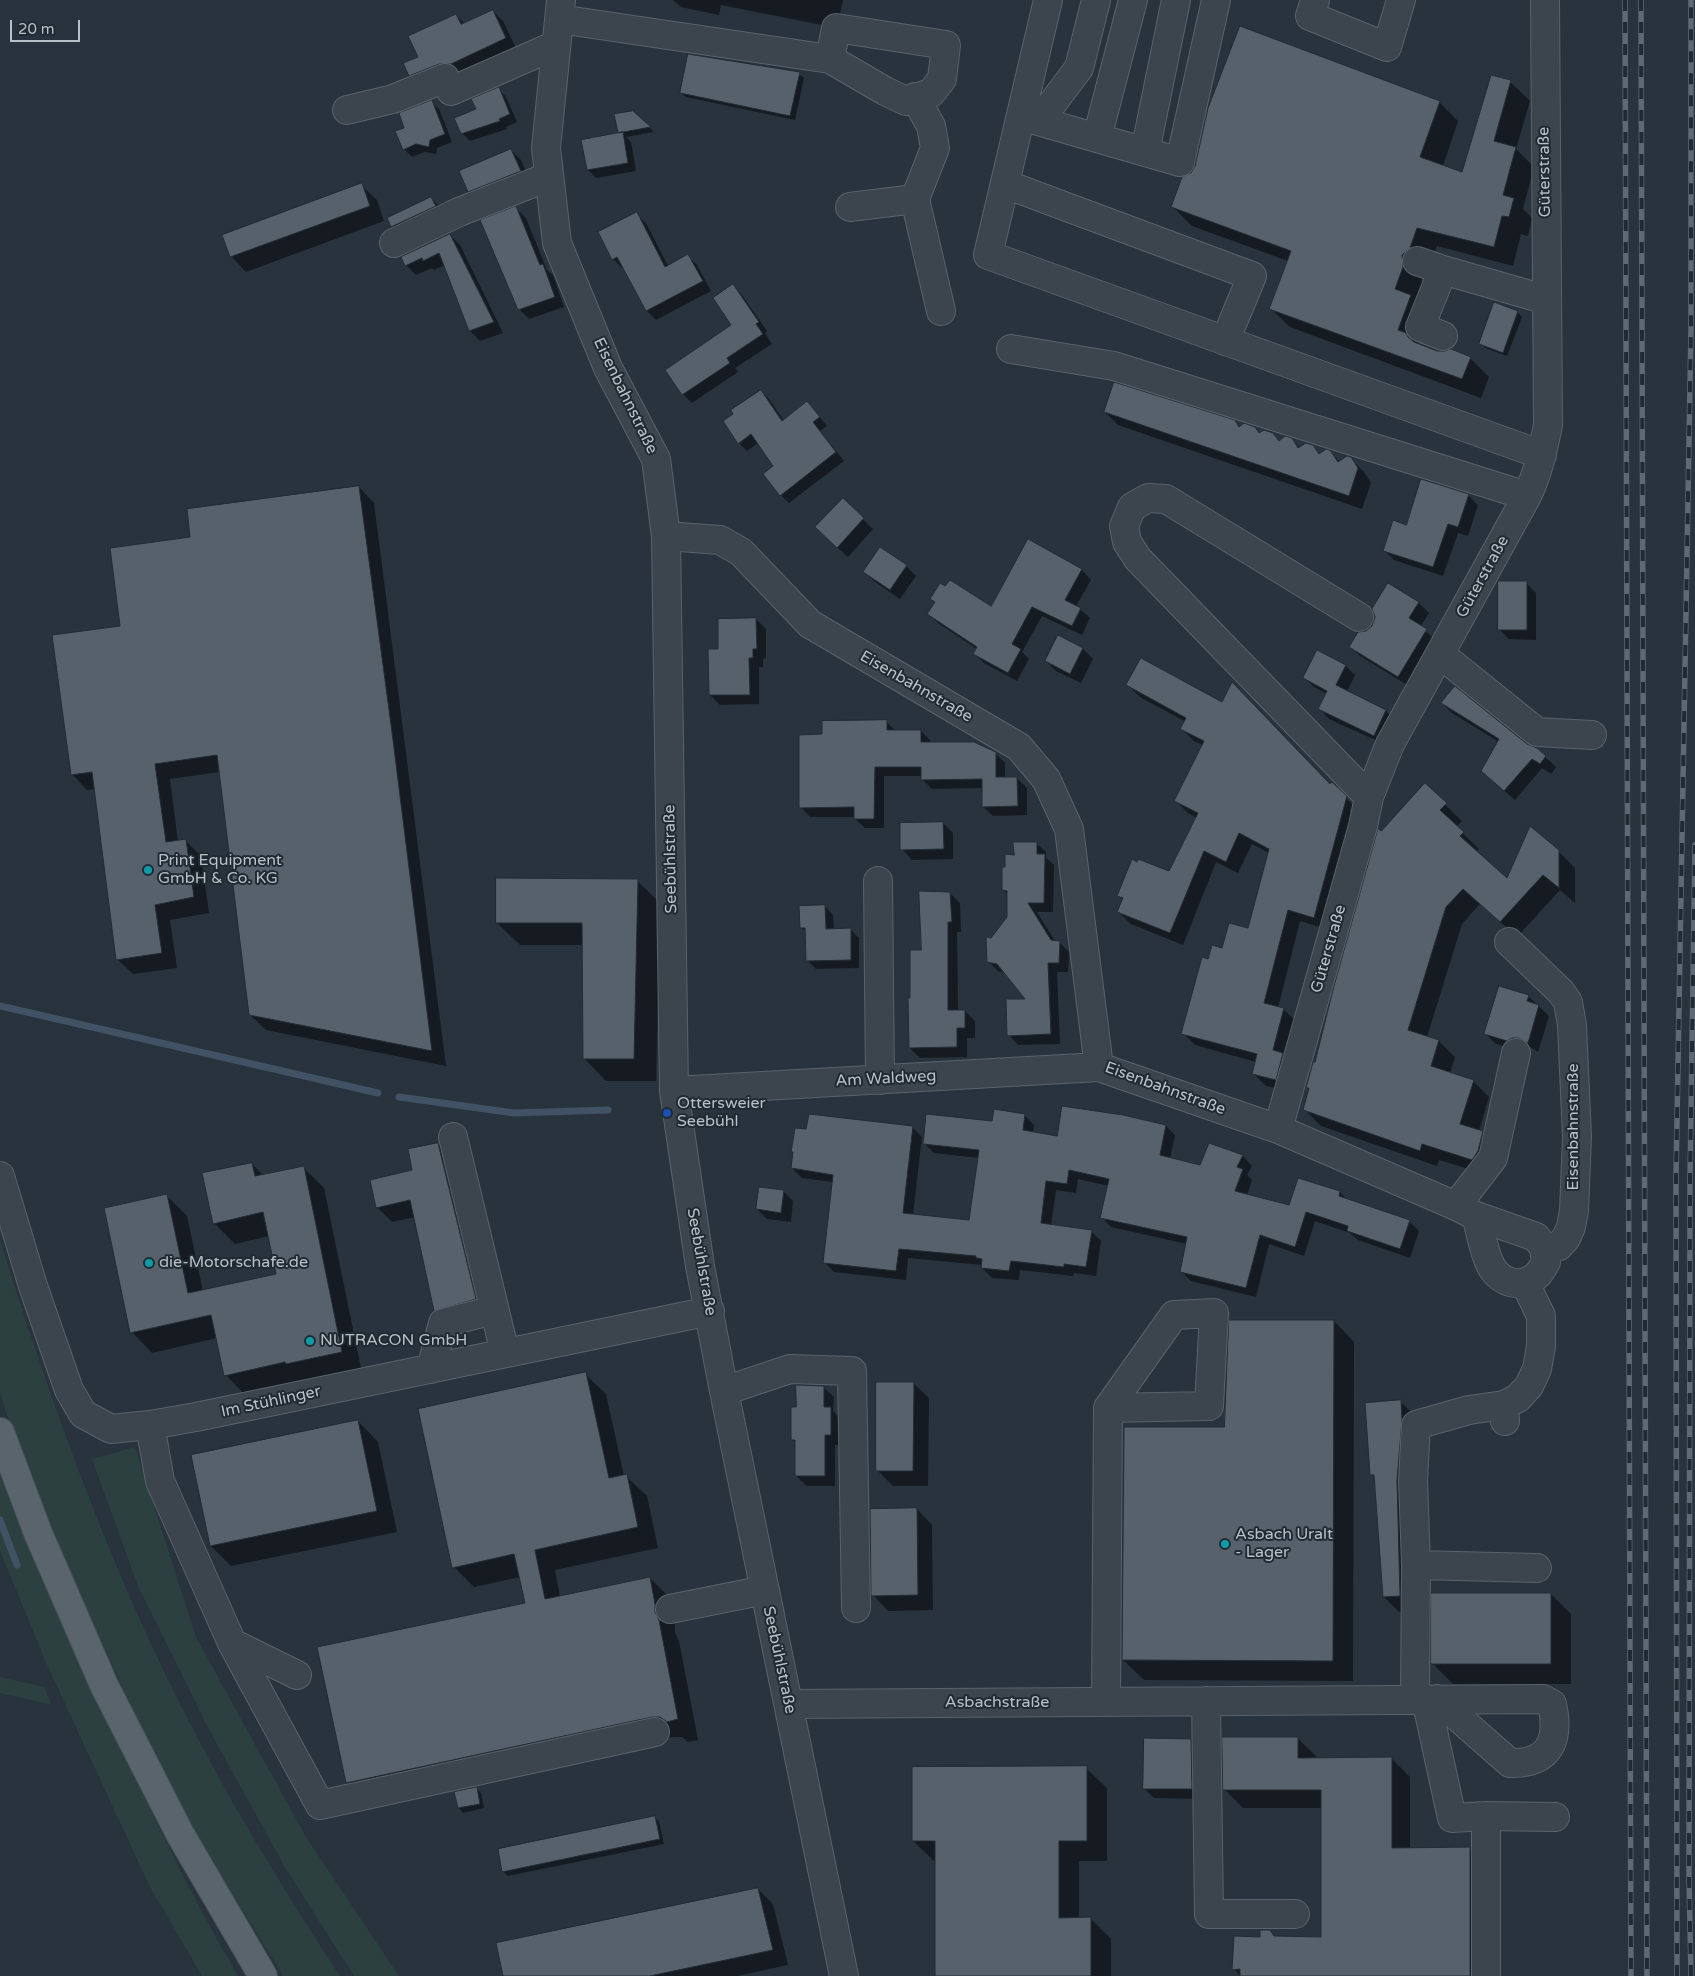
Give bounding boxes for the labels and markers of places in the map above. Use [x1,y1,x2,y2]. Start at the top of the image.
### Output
place label: Print Equipment GmbH & Co. KG [158,851,282,889]
marker: Print Equipment GmbH & Co. KG [142,864,154,876]
place label: Ottersweier Seebühl [677,1094,766,1132]
marker: Ottersweier Seebühl [661,1107,673,1119]
place label: die-Motorschafe.de [159,1253,308,1273]
marker: die-Motorschafe.de [143,1257,155,1269]
place label: NUTRACON GmbH [320,1331,467,1351]
marker: NUTRACON GmbH [304,1335,316,1347]
place label: Asbach Uralt - Lager [1235,1525,1333,1563]
marker: Asbach Uralt - Lager [1219,1538,1231,1550]

